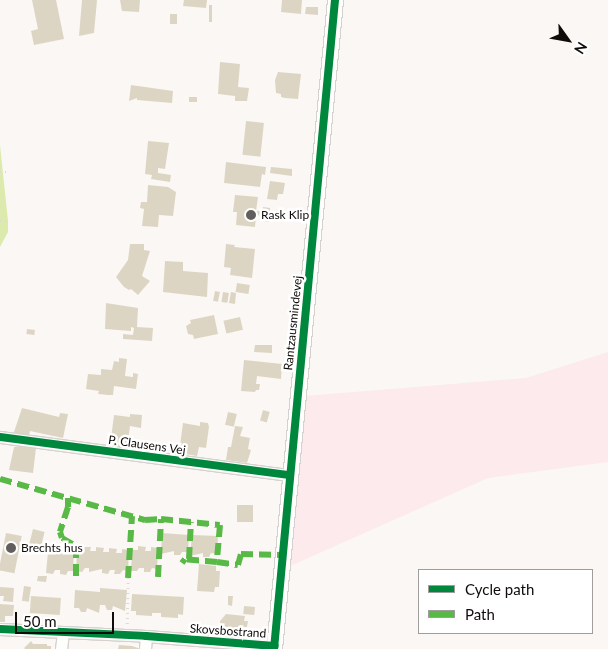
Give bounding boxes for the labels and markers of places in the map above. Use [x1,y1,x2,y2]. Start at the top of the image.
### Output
place label: Rask Klip [261,208,309,222]
marker: Rask Klip [245,209,257,221]
place label: Brechts hus [21,541,83,555]
marker: Brechts hus [5,542,17,554]

